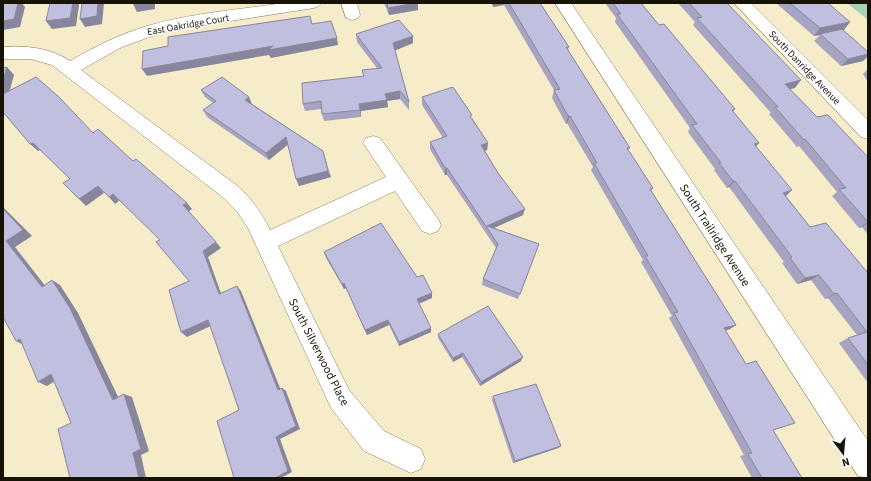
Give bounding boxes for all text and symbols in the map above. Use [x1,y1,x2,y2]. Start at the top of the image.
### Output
street label: East Oakridge Court [146,11,231,39]
street label: South Danridge Avenue [765,28,843,108]
street label: South Trailridge Avenue [675,181,754,290]
street label: South Silverwood Place [284,296,353,409]
north arrow [823,433,863,473]
text: N [840,454,851,470]

